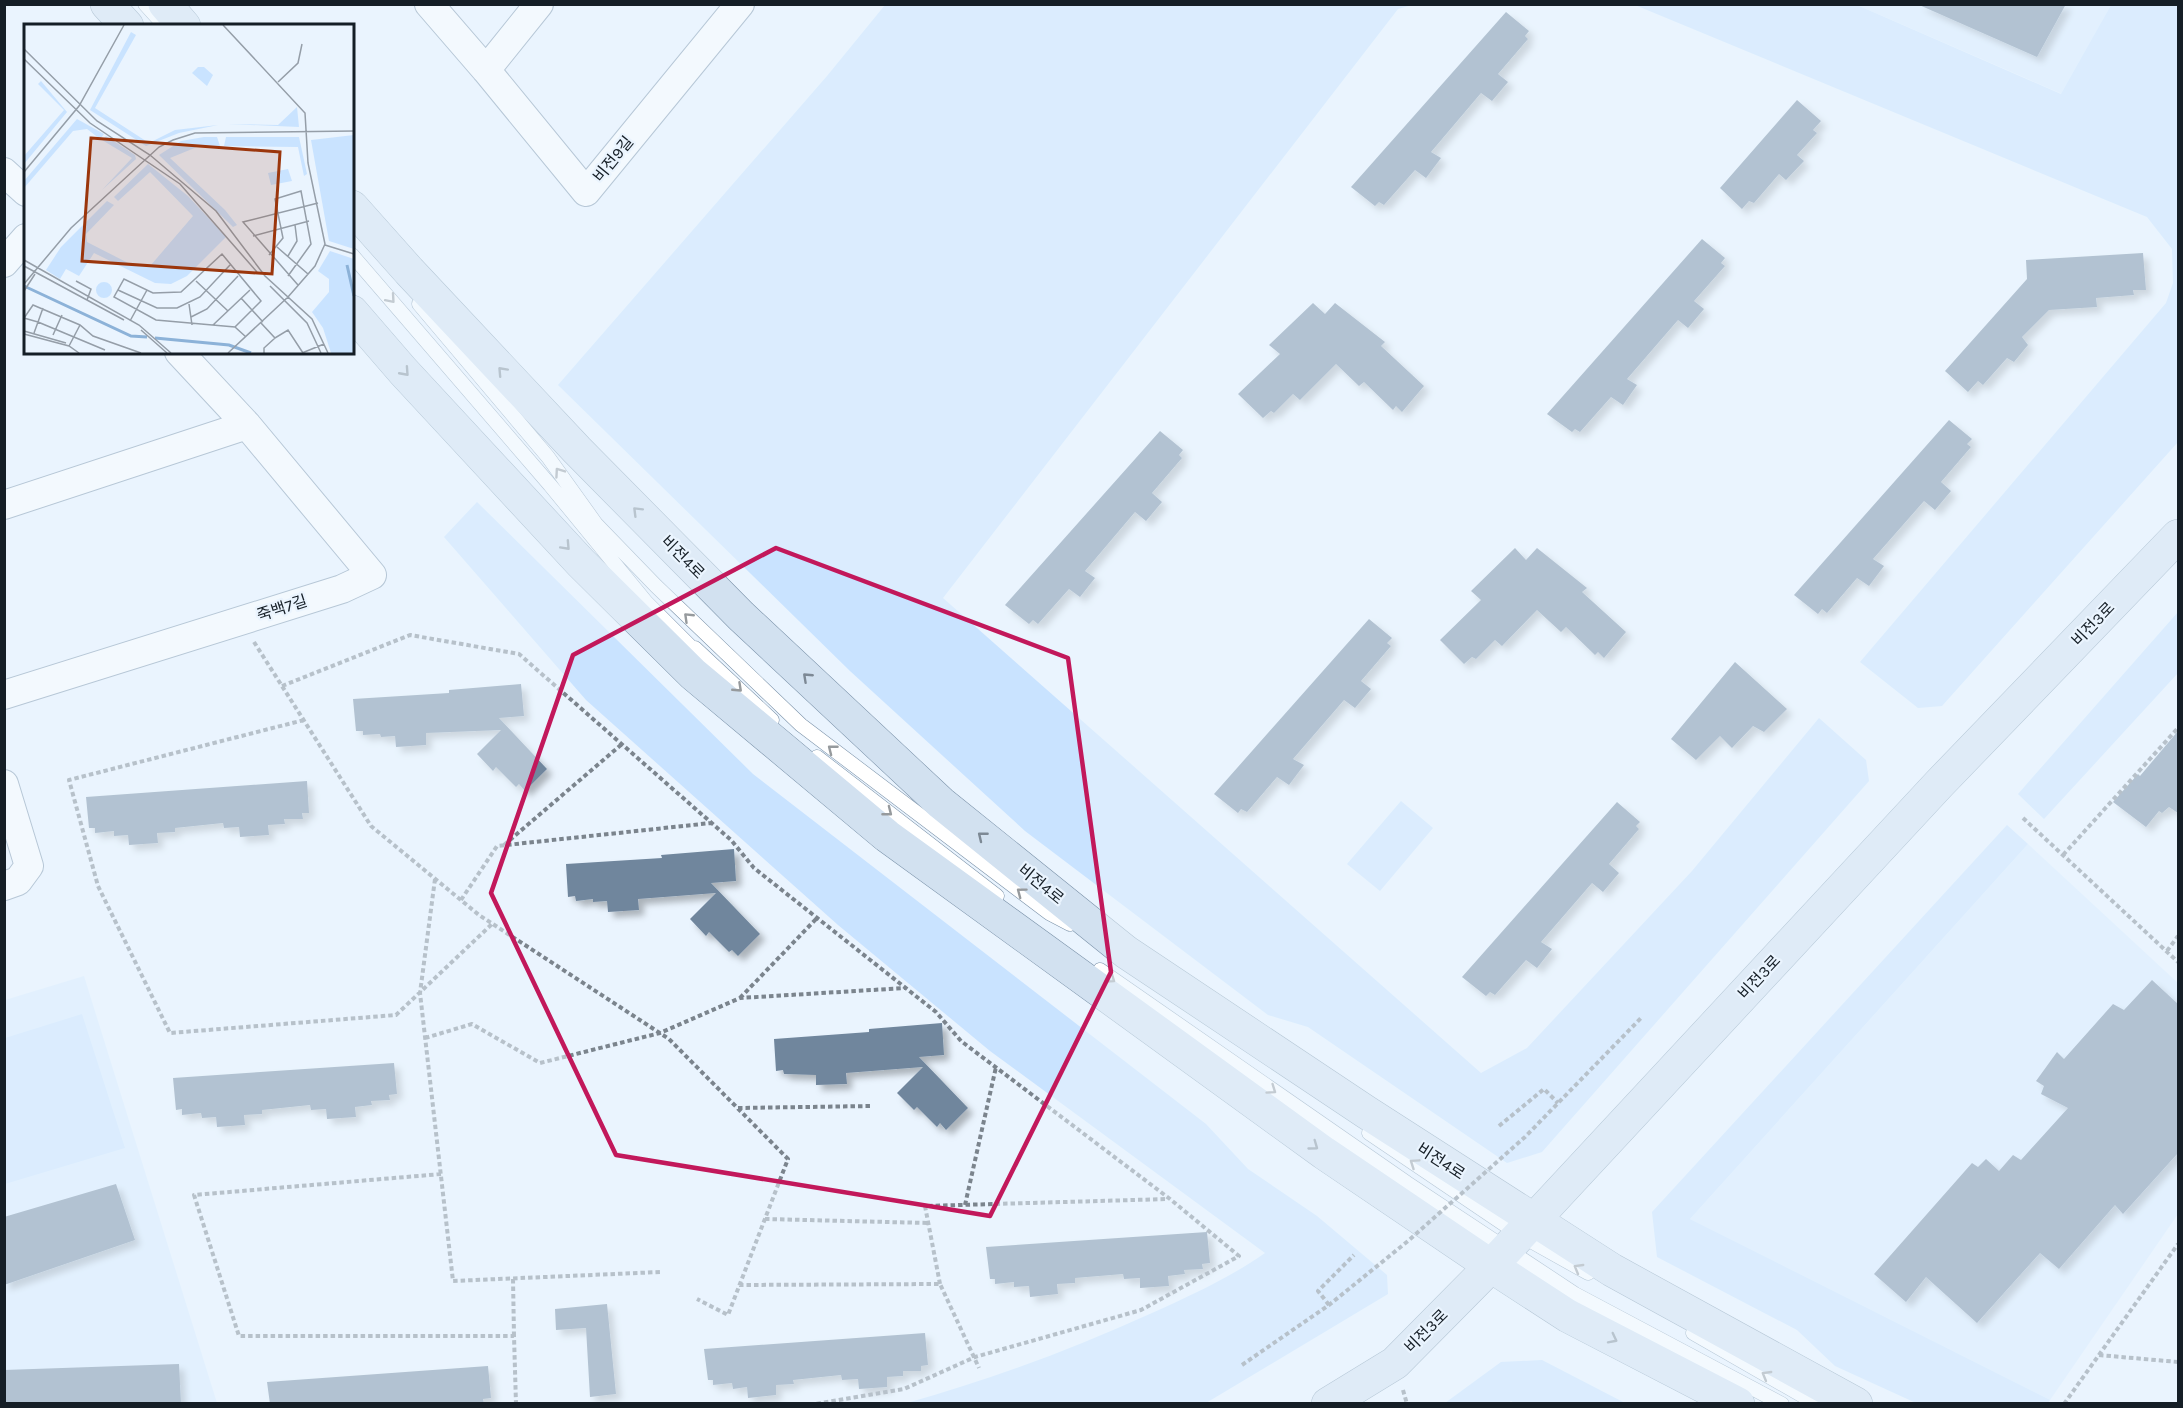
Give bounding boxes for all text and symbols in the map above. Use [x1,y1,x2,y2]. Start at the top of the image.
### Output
inset map [24,24,354,354]
street label: 비전9길 [589,132,637,186]
one-way arrow [383,292,394,303]
one-way arrow [398,365,409,376]
one-way arrow [498,367,509,378]
one-way arrow [555,468,566,479]
one-way arrow [634,508,645,519]
street label: 비전4로 [658,532,709,583]
one-way arrow [558,539,569,550]
street label: 죽백7길 [254,591,310,625]
street label: 비전3로 [2068,598,2119,650]
one-way arrow [685,613,695,624]
one-way arrow [803,674,814,685]
one-way arrow [731,681,741,692]
one-way arrow [827,746,838,757]
one-way arrow [881,804,892,815]
one-way arrow [978,833,989,844]
street label: 비전4로 [1014,860,1068,908]
one-way arrow [1016,888,1027,899]
street label: 비전3로 [1734,951,1784,1003]
one-way arrow [1105,972,1116,983]
one-way arrow [1265,1083,1276,1094]
one-way arrow [1308,1139,1319,1150]
street label: 비전4로 [1414,1139,1469,1184]
one-way arrow [1409,1159,1420,1170]
one-way arrow [1574,1263,1584,1275]
street label: 비전3로 [1400,1305,1452,1357]
one-way arrow [1607,1332,1617,1343]
one-way arrow [1762,1370,1772,1382]

